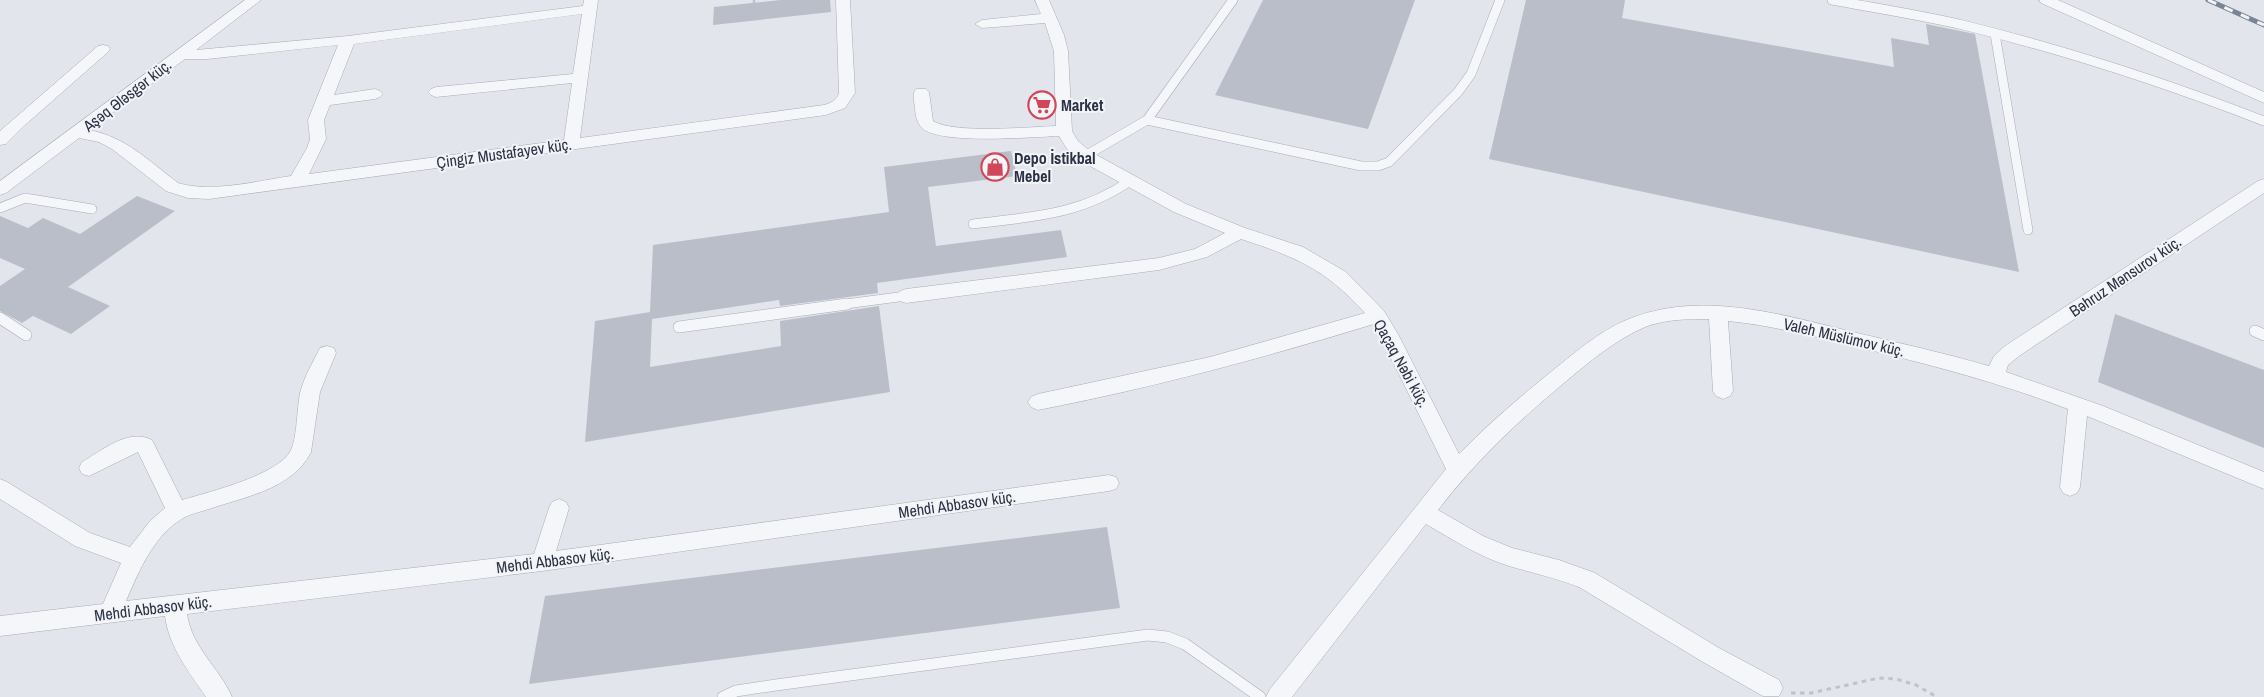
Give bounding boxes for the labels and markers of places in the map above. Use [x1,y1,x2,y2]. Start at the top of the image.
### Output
supermarket icon: Market [1027,90,1057,120]
place label: Market [1061,94,1104,116]
place label: Depo İstikbal Mebel [1014,147,1096,187]
shop icon: Depo İstikbal Mebel [980,152,1010,182]

